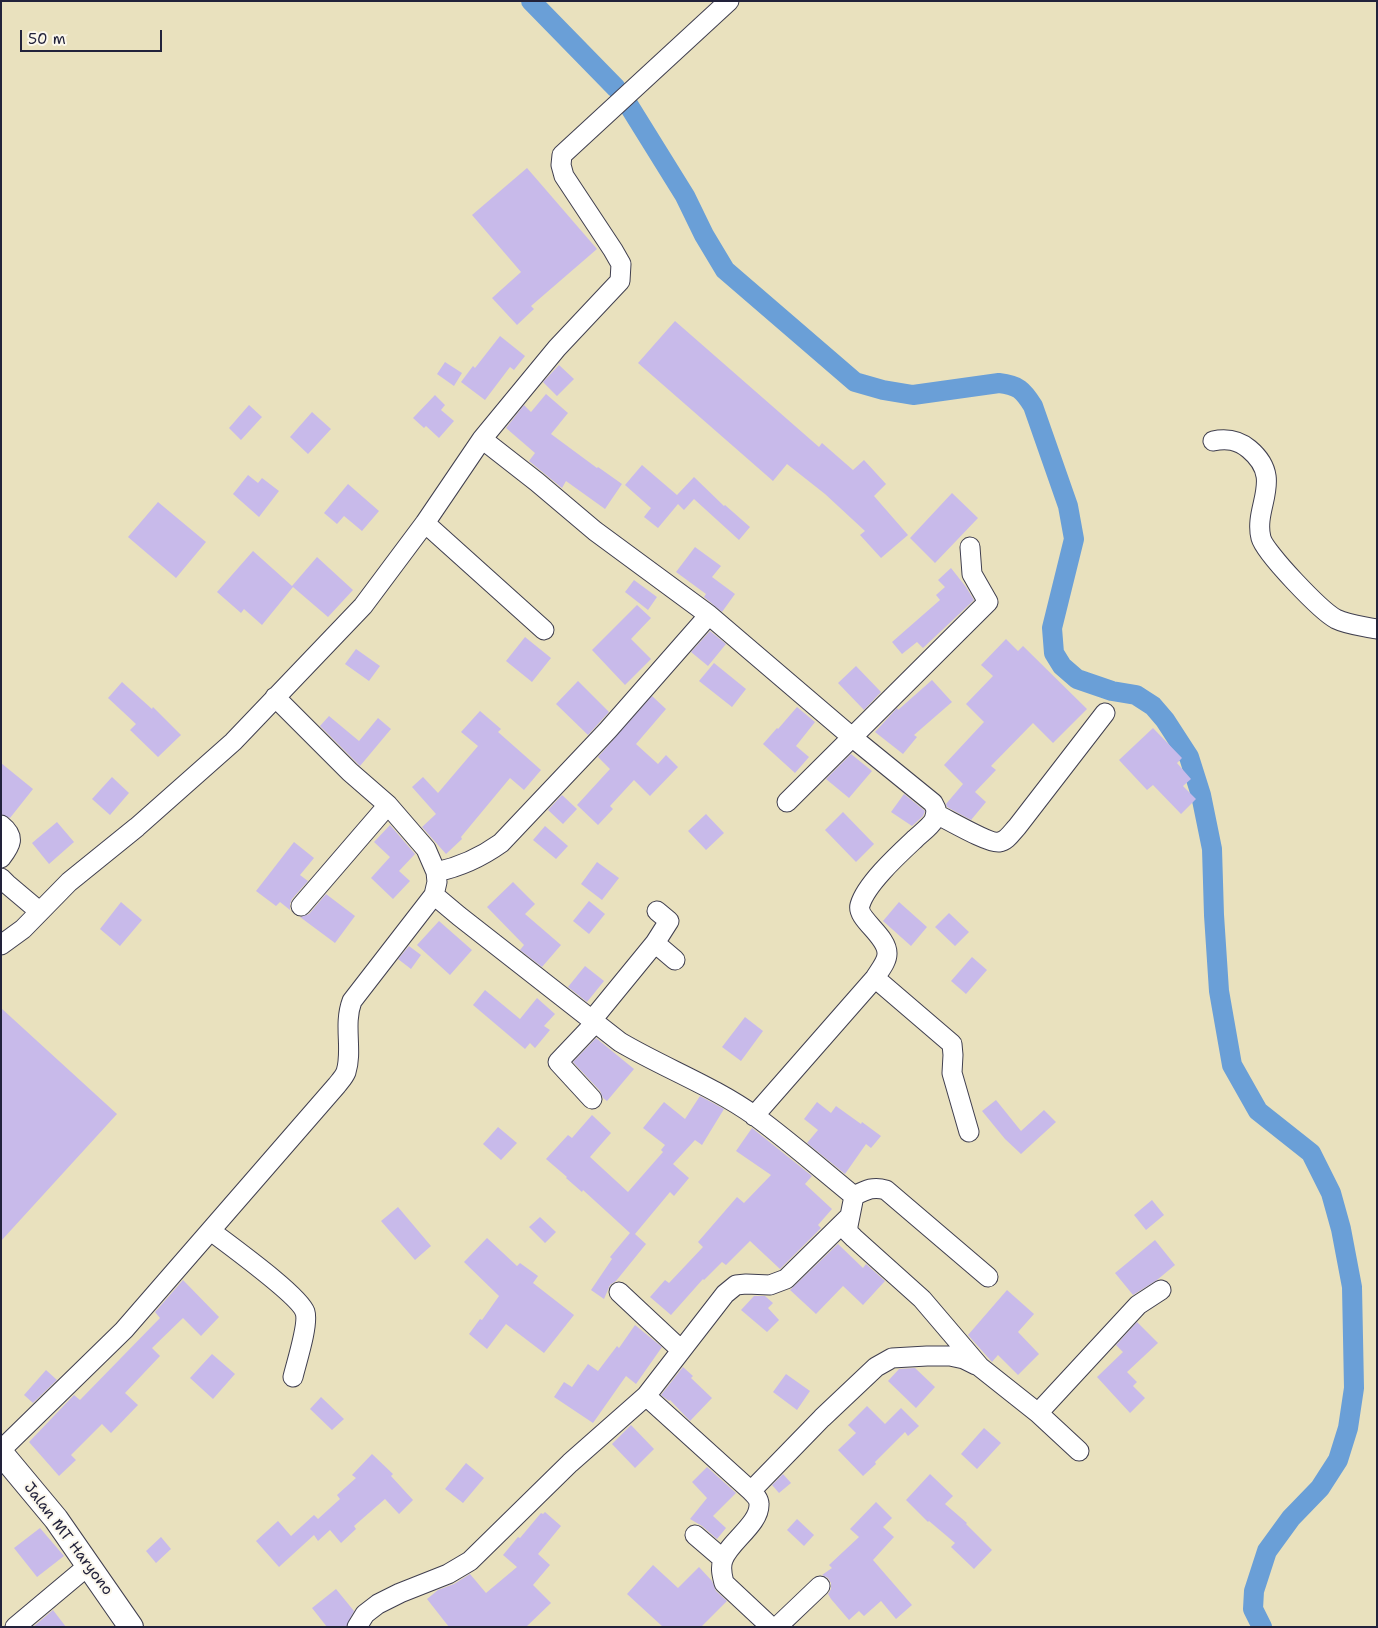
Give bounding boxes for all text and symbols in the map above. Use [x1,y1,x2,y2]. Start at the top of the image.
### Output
scale bar [22,20,165,52]
text: 50 m [28,29,66,49]
street label: Jalan MT Haryono [20,1479,116,1599]

